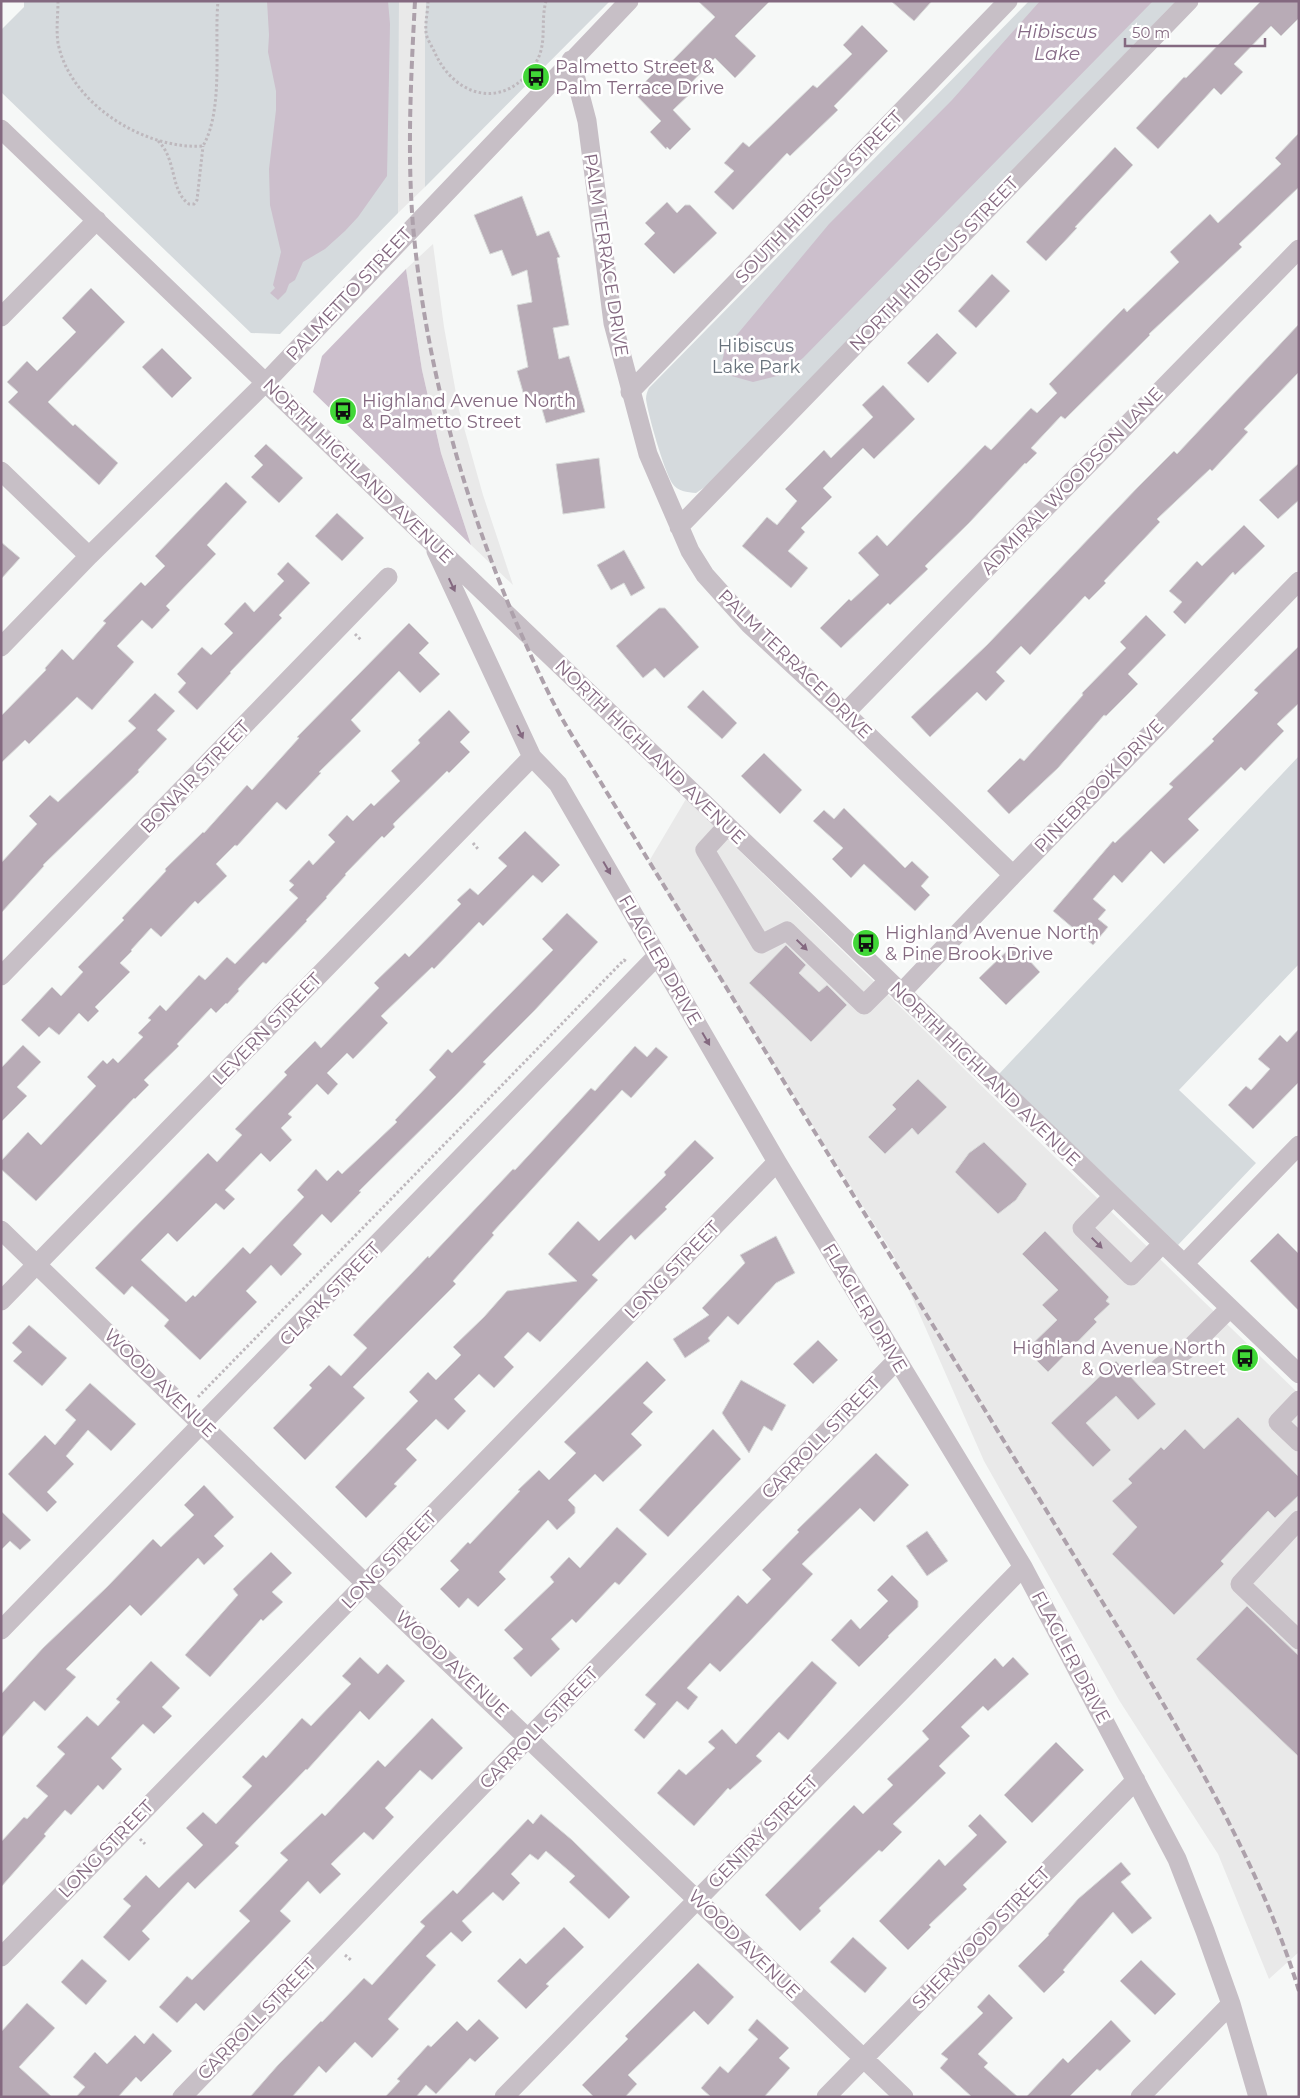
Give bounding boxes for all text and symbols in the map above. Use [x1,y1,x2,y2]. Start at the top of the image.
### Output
scale bar [1125,15,1265,47]
water label: Hibiscus Lake [1017,20,1097,65]
text: 50 m [1132,23,1170,42]
place label: Palmetto Street & Palm Terrace Drive [555,56,724,99]
bus stop icon: Palmetto Street & Palm Terrace Drive [521,62,551,92]
street label: SOUTH HIBISCUS STREET [731,106,908,288]
street label: PALM TERRACE DRIVE [579,152,633,358]
street label: NORTH HIBISCUS STREET [845,172,1024,356]
street label: PALMETTO STREET [282,222,417,365]
park label: Hibiscus Lake Park [712,335,800,378]
street label: NORTH HIGHLAND AVENUE [258,374,458,568]
street label: ADMIRAL WOODSON LANE [977,383,1167,579]
place label: Highland Avenue North & Palmetto Street [362,390,576,433]
bus stop icon: Highland Avenue North & Palmetto Street [328,396,358,426]
one-way arrow [448,578,456,592]
street label: PALM TERRACE DRIVE [713,585,877,743]
street label: NORTH HIGHLAND AVENUE [550,655,750,849]
street label: PINEBROOK DRIVE [1030,715,1168,857]
street label: BONAIR STREET [136,716,255,838]
one-way arrow [517,725,525,739]
one-way arrow [602,862,611,875]
street label: FLAGLER DRIVE [614,891,706,1029]
place label: Highland Avenue North & Pine Brook Drive [885,922,1099,965]
bus stop icon: Highland Avenue North & Pine Brook Drive [851,928,881,958]
one-way arrow [795,939,807,951]
street label: LEVERN STREET [208,968,327,1090]
street label: NORTH HIGHLAND AVENUE [885,977,1085,1171]
one-way arrow [701,1033,710,1046]
street label: LONG STREET [620,1216,725,1323]
street label: CLARK STREET [275,1237,385,1350]
one-way arrow [1091,1237,1103,1249]
street label: FLAGLER DRIVE [818,1240,912,1376]
street label: WOOD AVENUE [100,1324,220,1442]
place label: Highland Avenue North & Overlea Street [1012,1337,1226,1380]
bus stop icon: Highland Avenue North & Overlea Street [1230,1343,1260,1373]
street label: CARROLL STREET [757,1372,885,1504]
street label: LONG STREET [337,1506,442,1613]
street label: FLAGLER DRIVE [1027,1587,1115,1727]
street label: WOOD AVENUE [391,1606,513,1722]
street label: CARROLL STREET [475,1662,603,1794]
street label: GENTRY STREET [703,1770,823,1893]
street label: LONG STREET [54,1795,159,1902]
street label: SHERWOOD STREET [908,1862,1055,2014]
street label: WOOD AVENUE [684,1885,804,2003]
street label: CARROLL STREET [193,1953,321,2085]

